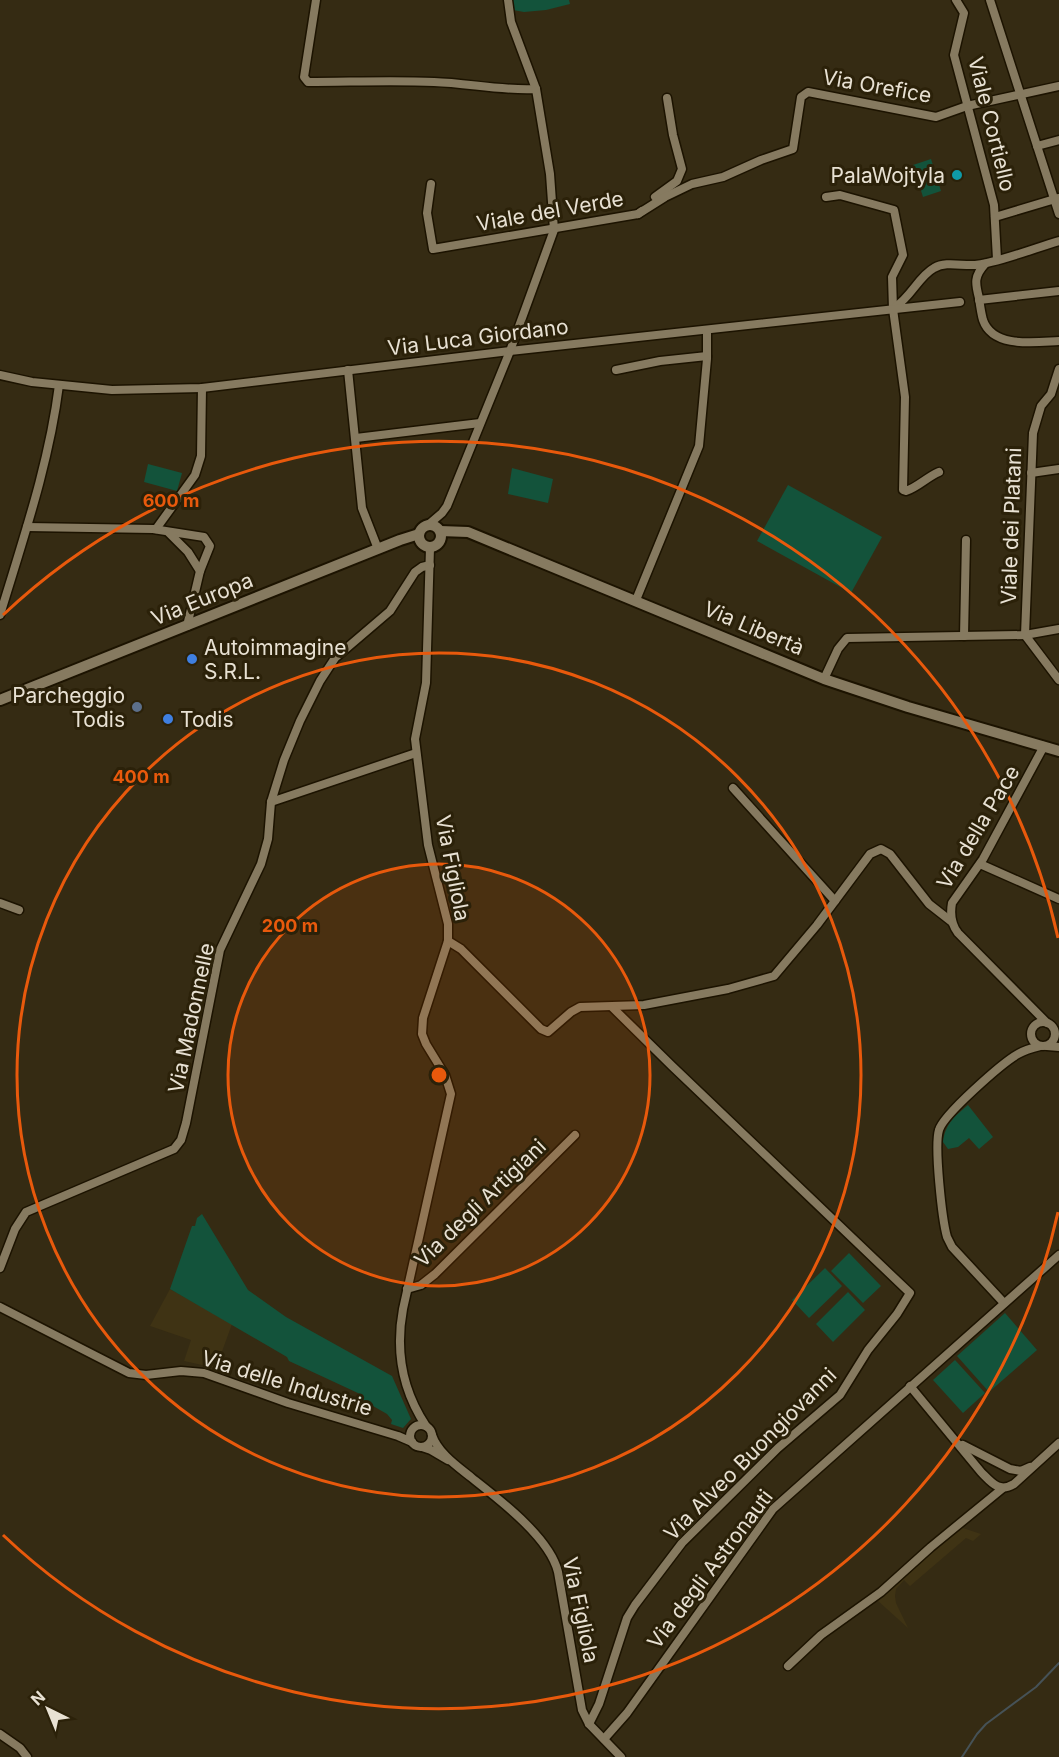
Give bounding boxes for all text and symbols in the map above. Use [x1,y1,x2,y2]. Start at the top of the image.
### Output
street label: Viale Cortiello [963,54,1021,194]
street label: Via Orefice [821,64,933,108]
place label: PalaWojtyla [831,163,945,188]
marker: PalaWojtyla [950,168,964,182]
street label: Viale del Verde [474,186,626,236]
street label: Via Luca Giordano [386,314,570,360]
street label: Viale dei Platani [996,447,1026,605]
text: 600 m [143,490,199,511]
street label: Via Europa [148,567,256,631]
street label: Via Libertà [700,596,808,660]
place label: Autoimmagine S.R.L. [204,635,346,684]
marker: Autoimmagine S.R.L. [185,652,199,666]
place label: Parcheggio Todis [12,683,125,732]
marker: Parcheggio Todis [130,700,144,714]
place label: Todis [180,707,234,732]
marker: Todis [161,712,175,726]
street label: Via della Pace [931,761,1025,893]
text: 400 m [112,766,170,787]
street label: Via Figliola [430,813,476,923]
text: 200 m [262,915,318,936]
street label: Via Madonnelle [163,941,219,1095]
centre of rings [429,1065,449,1085]
street label: Via degli Artigiani [409,1134,551,1272]
street label: Via delle Industrie [198,1345,376,1421]
street label: Via Alveo Buongiovanni [659,1363,841,1545]
street label: Via degli Astronauti [642,1485,778,1653]
street label: Via Figliola [558,1555,604,1665]
north arrow [18,1679,78,1739]
text: N [26,1687,49,1710]

